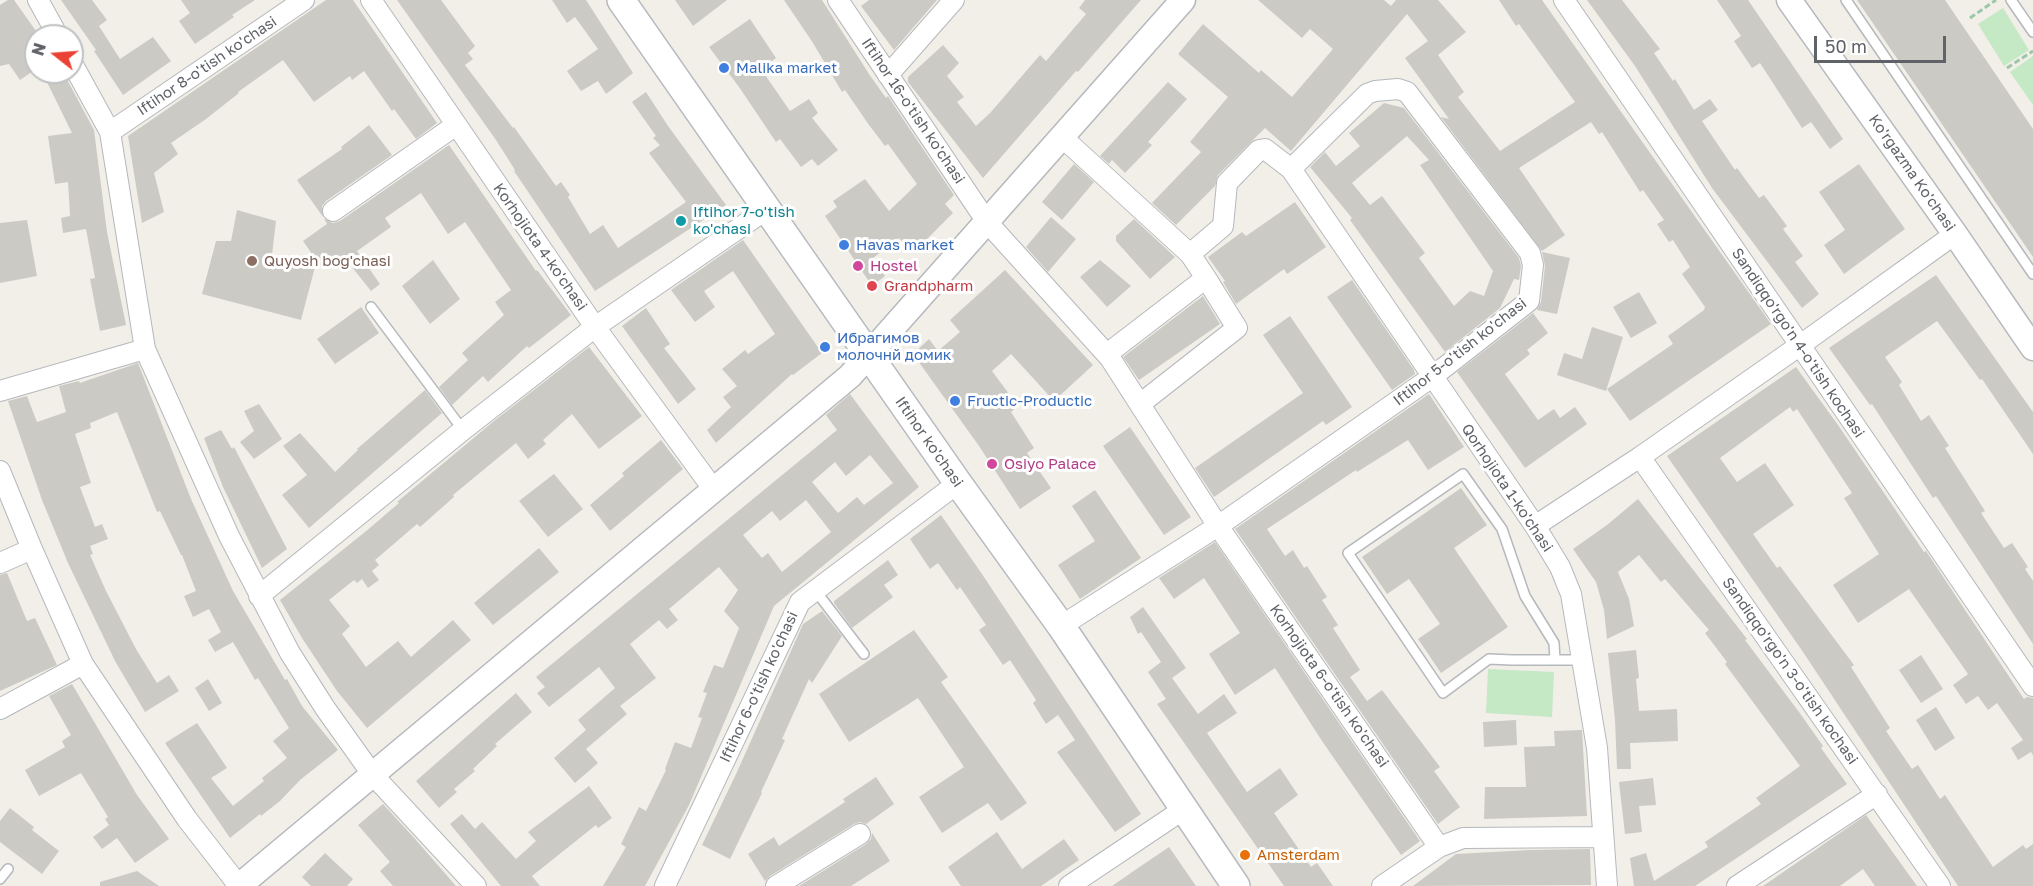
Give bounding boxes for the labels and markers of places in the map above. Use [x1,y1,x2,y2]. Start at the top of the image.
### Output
place label: Malika market [736,59,837,77]
marker: Malika market [717,61,731,75]
place label: Iftihor 7-o'tish ko'chasi [693,203,795,238]
marker: Iftihor 7-o'tish ko'chasi [674,214,688,228]
place label: Havas market [856,236,954,254]
marker: Havas market [837,238,851,252]
place label: Quyosh bog'chasi [264,252,391,270]
marker: Quyosh bog'chasi [245,254,259,268]
place label: Hostel [870,257,918,275]
marker: Hostel [851,259,865,273]
place label: Grandpharm [884,277,973,295]
marker: Grandpharm [865,279,879,293]
place label: Ибрагимов молочнй домик [837,329,951,364]
marker: Ибрагимов молочнй домик [818,340,832,354]
place label: Fructic-Productic [967,392,1092,410]
marker: Fructic-Productic [948,394,962,408]
place label: Osiyo Palace [1004,455,1096,473]
marker: Osiyo Palace [985,457,999,471]
place label: Amsterdam [1257,846,1340,864]
marker: Amsterdam [1238,848,1252,862]

